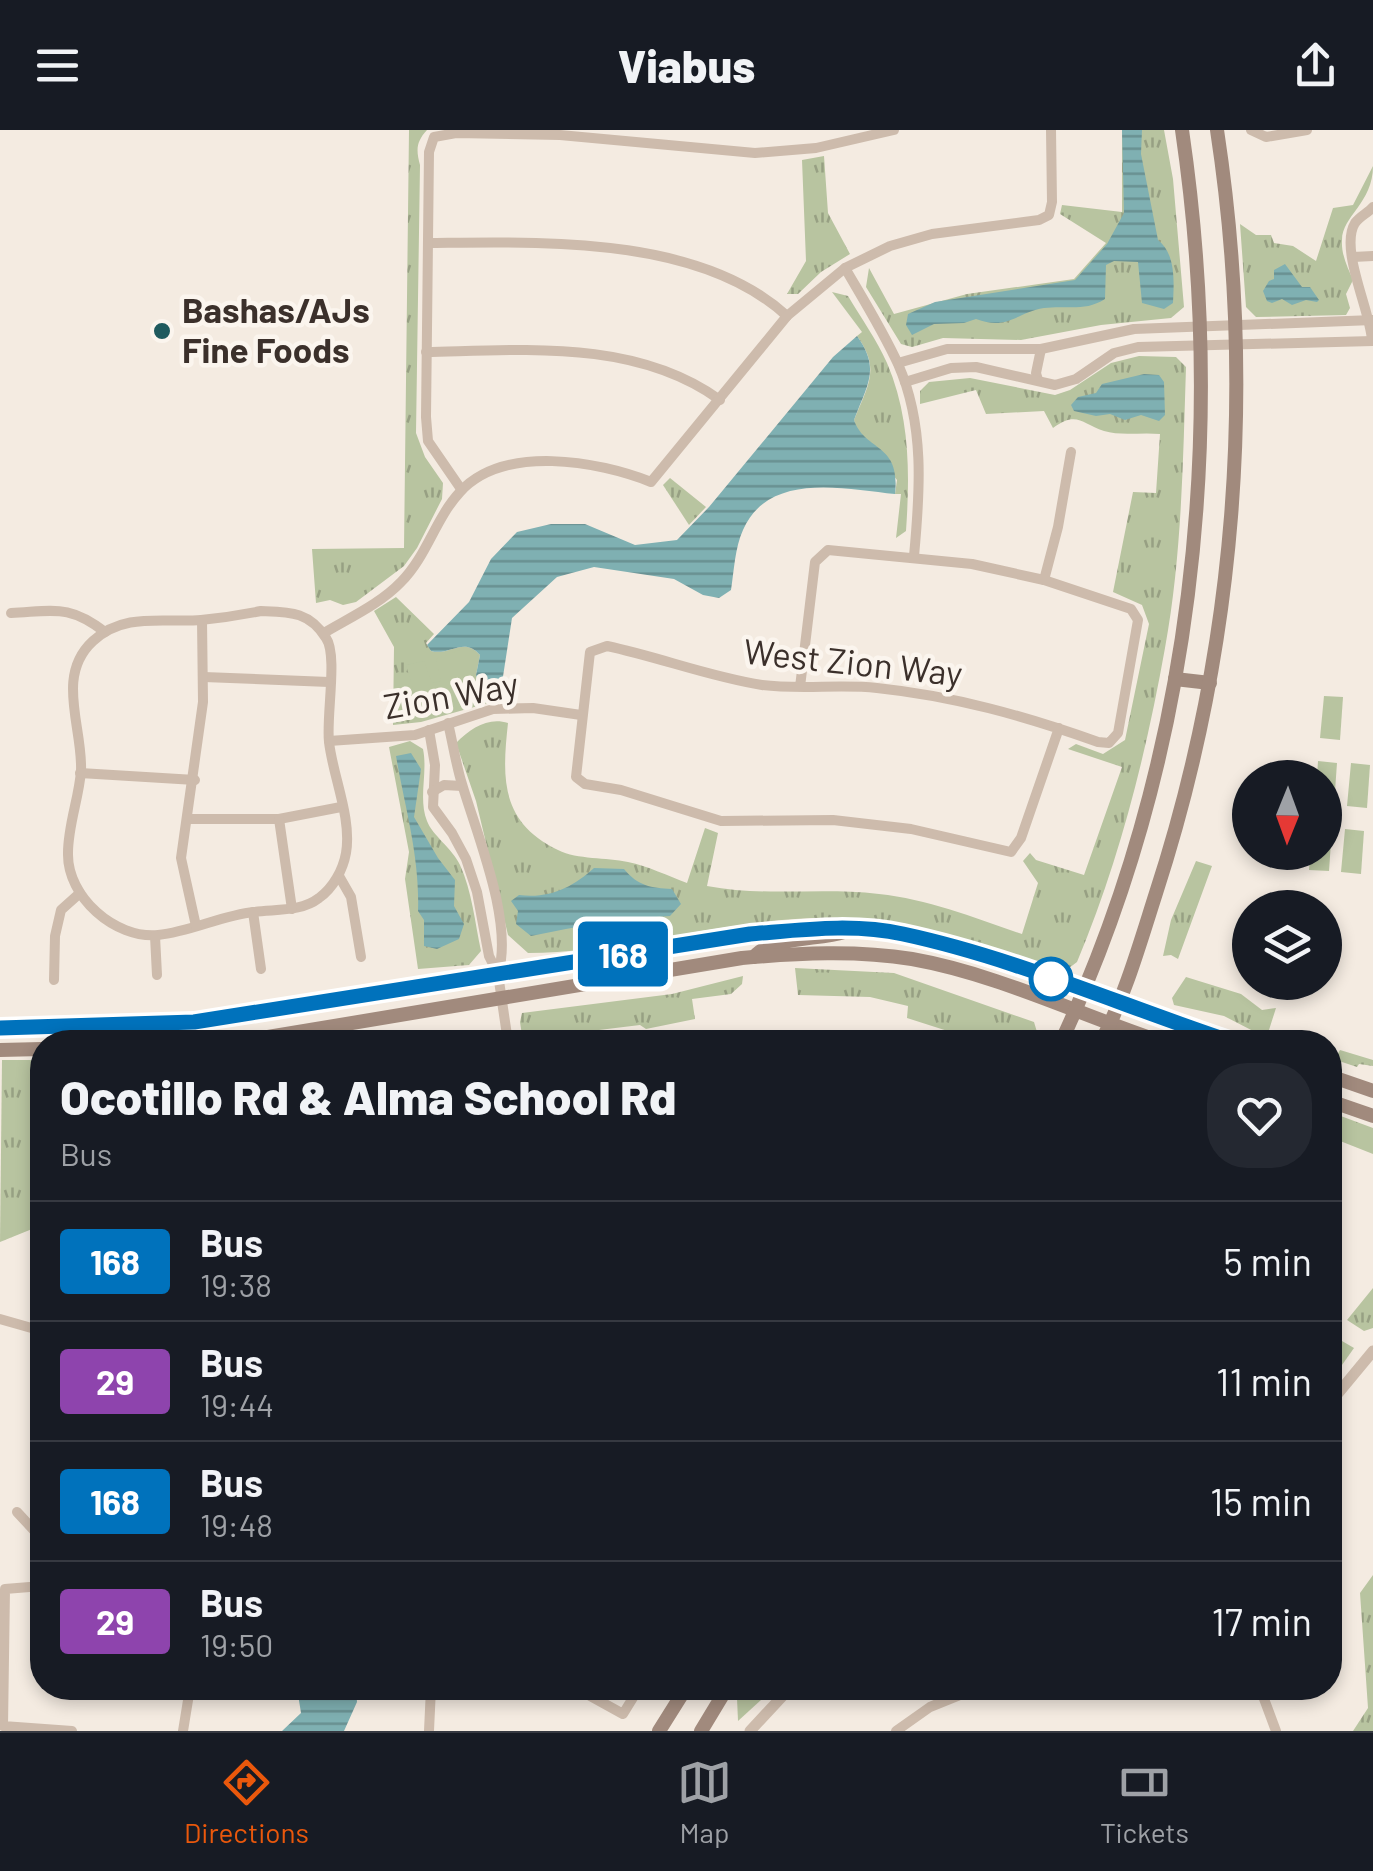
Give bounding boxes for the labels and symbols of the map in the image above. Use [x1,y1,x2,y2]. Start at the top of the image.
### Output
place label: Bashas/AJs Fine Foods [182,288,370,370]
marker: Bashas/AJs Fine Foods [151,320,173,342]
street label: West Zion Way [742,629,965,693]
street label: Zion Way [380,662,521,727]
north arrow [1232,760,1342,870]
line badge: 168 [566,922,680,986]
unlabelled marker [1030,958,1072,1000]

